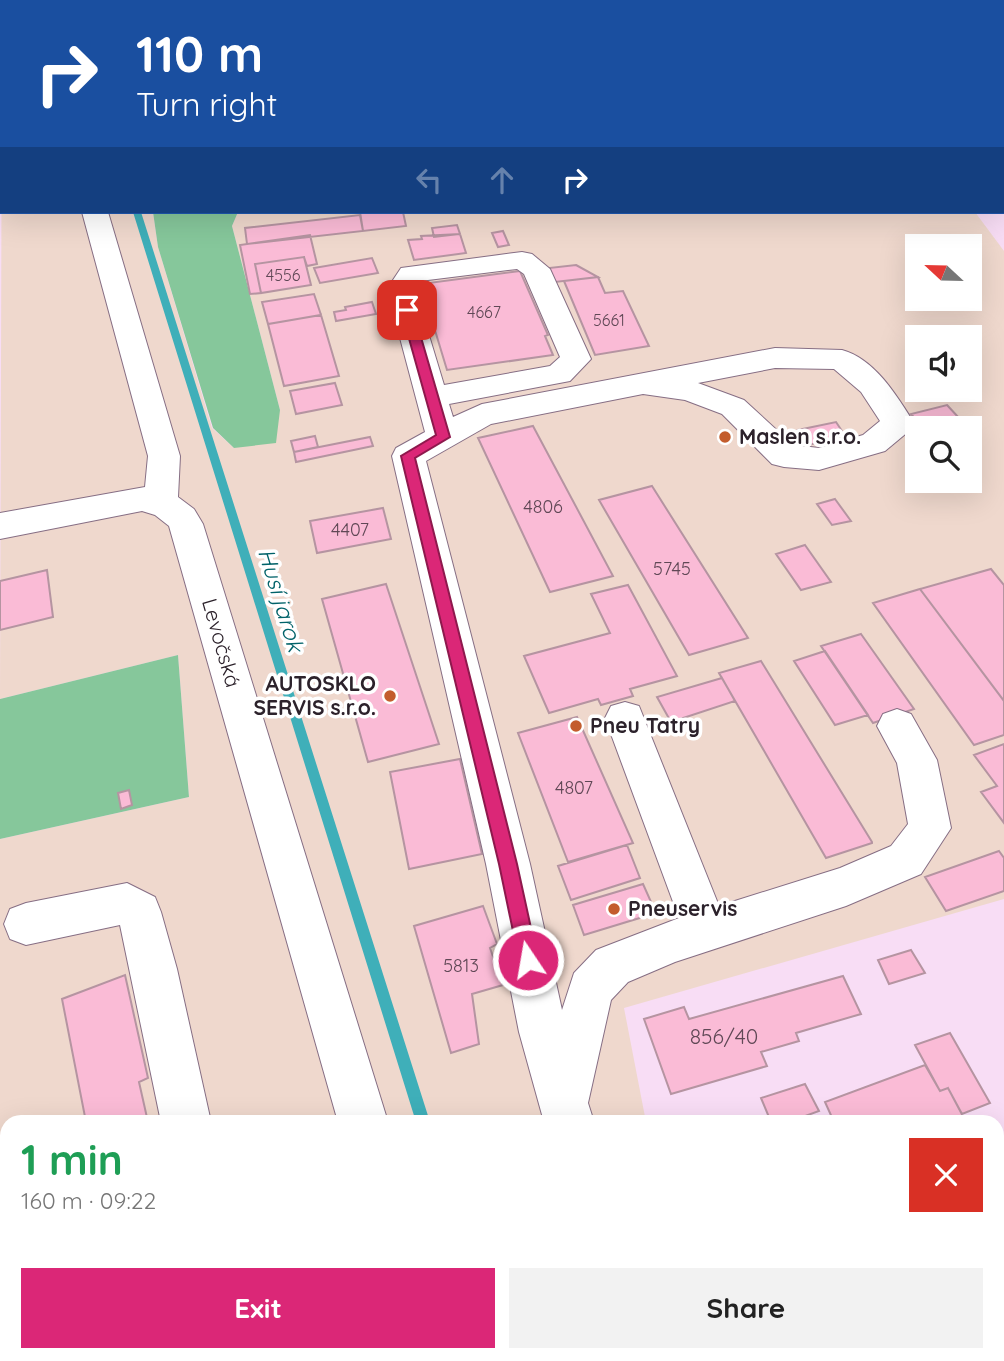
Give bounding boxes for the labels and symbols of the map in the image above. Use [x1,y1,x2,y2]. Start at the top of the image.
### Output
north arrow [905,234,982,312]
house number: 4556 [266,265,301,285]
pin [377,280,437,340]
house number: 4667 [467,302,501,322]
house number: 5661 [593,310,625,330]
place label: Maslen s.r.o. [739,423,861,449]
marker: Maslen s.r.o. [717,429,733,445]
house number: 4806 [523,495,563,518]
house number: 4407 [331,518,369,541]
water label: Husí jarok [252,545,311,657]
house number: 5745 [653,557,691,580]
street label: Levočská [197,595,247,690]
place label: AUTOSKLO SERVIS s.r.o. [253,670,376,720]
marker: AUTOSKLO SERVIS s.r.o. [382,688,398,704]
place label: Pneu Tatry [590,712,700,738]
marker: Pneu Tatry [568,718,584,734]
house number: 4807 [555,776,593,799]
place label: Pneuservis [628,895,737,921]
marker: Pneuservis [606,901,622,917]
position arrow [491,923,565,997]
house number: 5813 [443,954,479,977]
house number: 856/40 [690,1023,758,1049]

